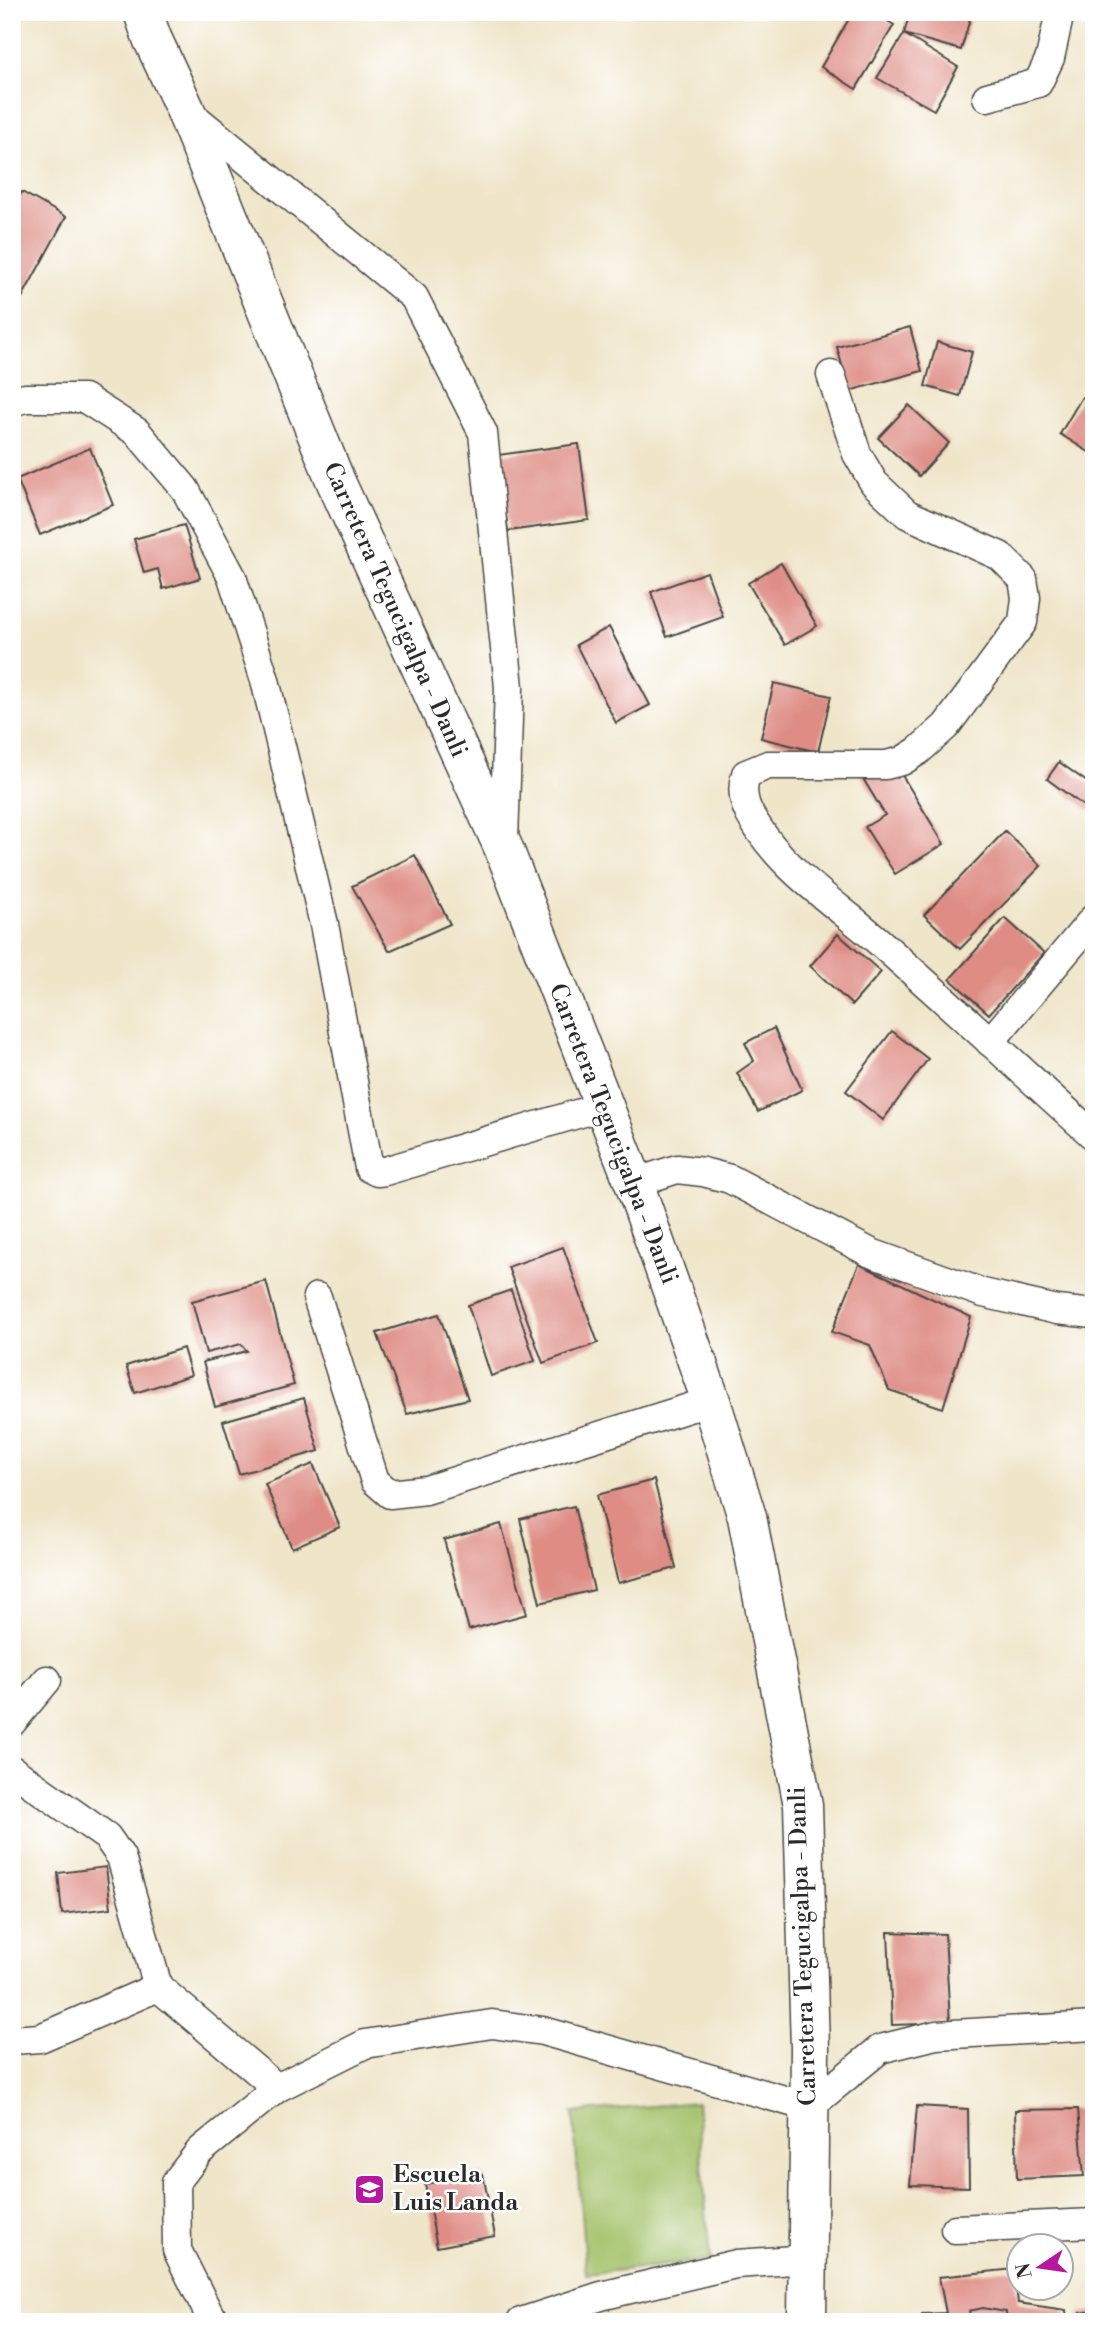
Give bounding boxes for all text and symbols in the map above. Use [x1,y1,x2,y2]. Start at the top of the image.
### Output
street label: Carretera Tegucigalpa - Danli [316,458,474,762]
street label: Carretera Tegucigalpa - Danli [542,979,684,1289]
street label: Carretera Tegucigalpa - Danli [782,1786,824,2106]
place label: Escuela Luis Landa [393,2160,519,2218]
school or university icon: Escuela Luis Landa [353,2172,387,2206]
north arrow [1004,2232,1074,2302]
text: N [1011,2261,1038,2281]

